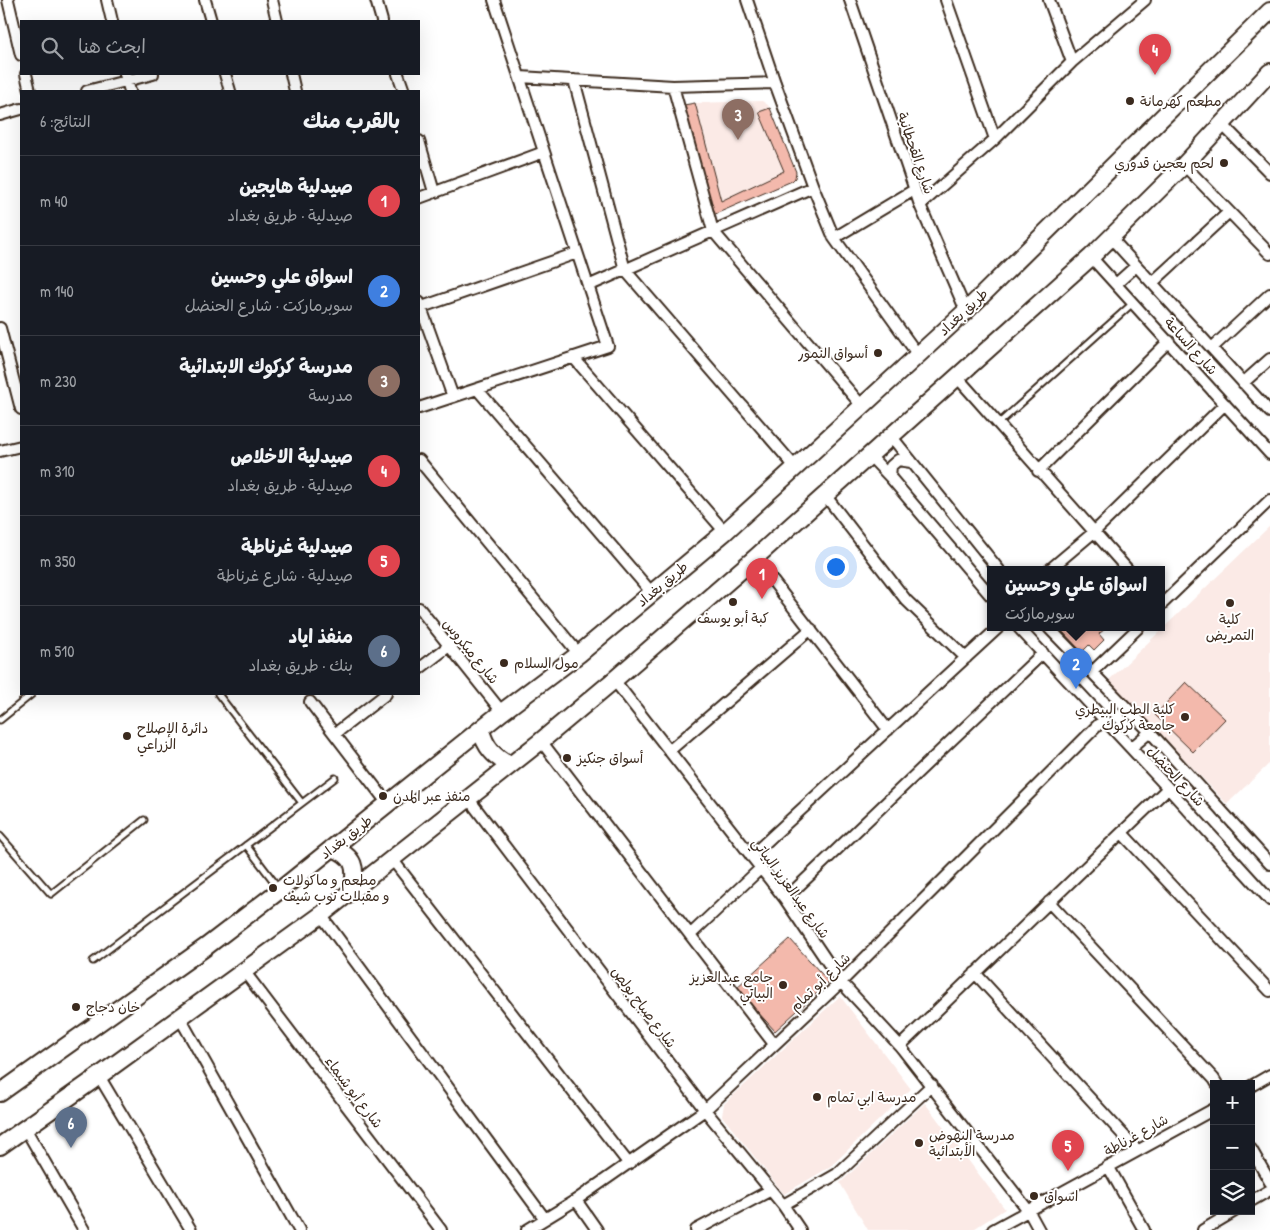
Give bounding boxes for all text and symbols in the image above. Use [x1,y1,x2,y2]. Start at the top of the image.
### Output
search box [20,20,420,75]
text: ابحث هنا [78,33,146,59]
icon: search [38,34,66,62]
pin: 4 [1139,34,1171,75]
place label: مطعم كهرمانة [1140,91,1222,112]
marker: مطعم كهرمانة [1124,95,1136,107]
pin: 3 [722,99,754,140]
text: بالقرب منك [303,106,400,135]
street label: شارع القحطانية [893,109,939,197]
text: النتائج: 6 [40,110,91,132]
place label: لحم بعجين قدوري [1114,153,1214,174]
marker: لحم بعجين قدوري [1218,157,1230,169]
text: صيدلية هايجين [239,173,353,199]
text: 40 m [40,190,68,212]
text: 1 [381,190,387,212]
text: صيدلية · طريق بغداد [227,204,353,226]
text: اسواق علي وحسين [211,263,353,289]
text: 140 m [40,280,74,302]
text: 2 [380,280,388,302]
street label: طريق بغداد [934,284,992,340]
text: سوبرماركت · شارع الحنضل [185,294,353,316]
street label: شارع الساعة [1160,313,1222,379]
place label: أسواق النمور [797,343,869,362]
marker: أسواق النمور [872,347,884,359]
text: مدرسة كركوك الابتدائية [179,353,353,379]
text: 230 m [40,370,76,392]
text: 3 [380,370,388,392]
text: مدرسة [308,384,353,406]
text: صيدلية الاخلاص [230,443,353,469]
text: 310 m [40,460,75,482]
text: 4 [381,460,387,482]
text: صيدلية · طريق بغداد [227,474,353,496]
text: صيدلية غرناطة [241,533,353,559]
text: 350 m [40,550,76,572]
text: 5 [381,550,387,572]
your location [823,554,849,580]
street label: طريق بغداد [632,557,691,611]
pin: 1 [746,558,778,599]
text: صيدلية · شارع غرناطة [217,564,353,586]
popup [987,566,1165,631]
text: اسواق علي وحسين [1005,571,1147,597]
marker: كبة أبو يوسف [727,596,739,608]
marker: كلية التمريض [1224,597,1236,609]
text: سوبرماركت [1005,602,1075,624]
place label: كبة أبو يوسف [697,608,769,627]
place label: كلية التمريض [1206,609,1254,644]
street label: شارع ميكروس [438,614,504,688]
text: منفذ اياد [289,623,353,649]
text: 510 m [40,640,74,662]
text: 6 [381,640,387,662]
pin: 2 [1060,648,1092,689]
place label: مول السلام [514,653,579,674]
text: بنك · طريق بغداد [248,654,353,676]
marker: مول السلام [498,657,510,669]
place label: كلية الطب البيطري جامعة كركوك [1075,699,1175,735]
marker: كلية الطب البيطري جامعة كركوك [1179,711,1191,723]
place label: دائرة الإصلاح الزراعي [137,718,208,757]
marker: دائرة الإصلاح الزراعي [121,730,133,742]
street label: شارع الحنضل [1143,741,1209,811]
place label: أسواق جنكيز [576,748,644,767]
marker: أسواق جنكيز [561,752,573,764]
place label: منفذ عبر المدن [393,786,470,805]
marker: منفذ عبر المدن [377,790,389,802]
street label: طريق بغداد [316,810,376,863]
street label: شارع عبدالعزيز البياتي [745,833,834,944]
place label: مطعم و ماكولات و مقبلات توب شيف [283,870,389,905]
marker: مطعم و ماكولات و مقبلات توب شيف [267,882,279,894]
street label: شارع أبو تمام [785,948,855,1017]
street label: شارع صباح بولص [607,962,681,1052]
place label: جامع عبدالعزيز البياتي [689,967,773,1006]
marker: جامع عبدالعزيز البياتي [777,979,789,991]
place label: خان دجاج [86,997,140,1017]
marker: خان دجاج [70,1001,82,1013]
street label: شارع أبو شيماء [320,1052,388,1132]
map controls [1210,1080,1255,1215]
button: + [1210,1080,1255,1125]
place label: مدرسة ابي تمام [827,1087,916,1110]
marker: مدرسة ابي تمام [811,1091,823,1103]
pin: 6 [55,1107,87,1148]
street label: شارع غرناطة [1100,1109,1172,1161]
place label: مدرسة النهوض الأبتدائية [929,1125,1015,1160]
button: − [1210,1125,1255,1170]
pin: 5 [1052,1130,1084,1171]
marker: مدرسة النهوض الأبتدائية [913,1137,925,1149]
button: layers [1210,1170,1255,1215]
place label: اسواق [1044,1186,1078,1205]
marker: اسواق [1028,1190,1040,1202]

